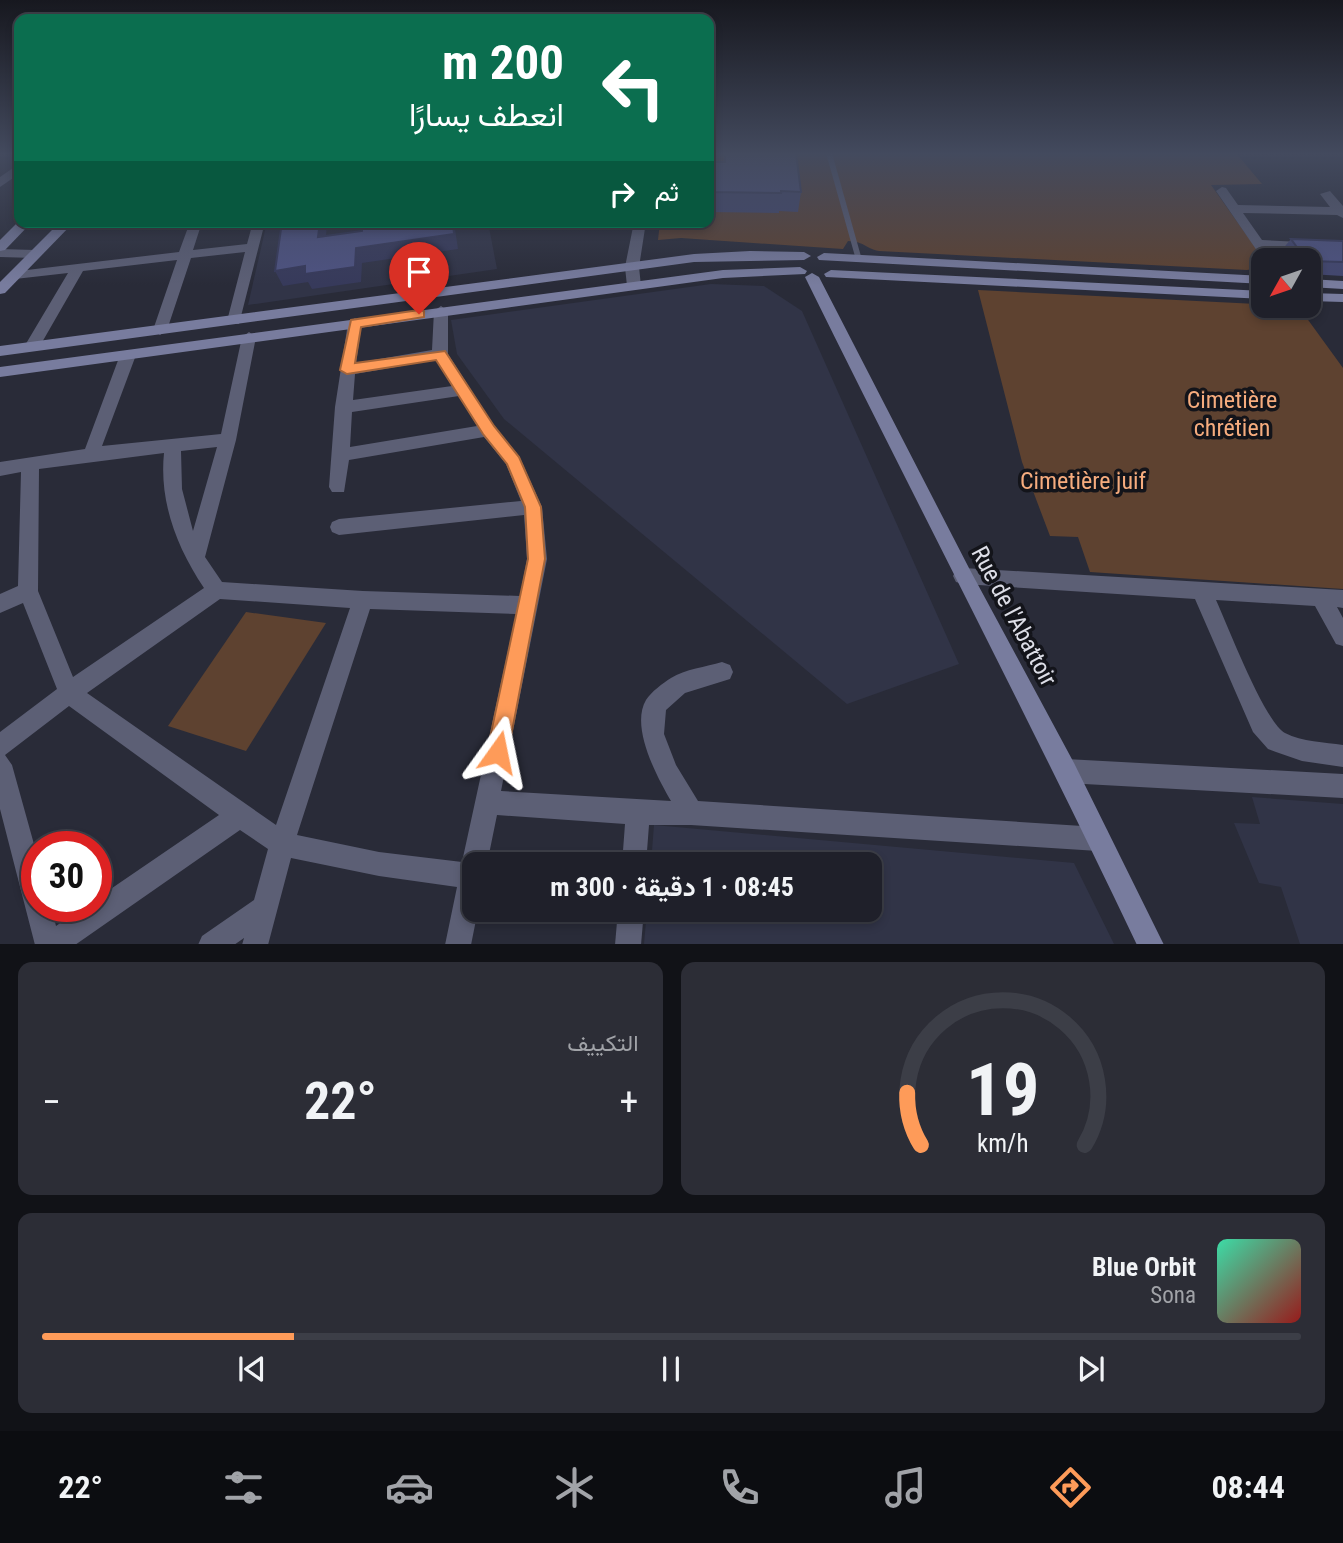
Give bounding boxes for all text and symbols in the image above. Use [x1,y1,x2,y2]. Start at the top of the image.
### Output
text: 200 m [442,34,564,91]
icon: left [588,42,679,133]
text: انعطف يسارًا [409,96,564,134]
icon: right [603,175,641,213]
text: ثم [655,177,679,207]
pin [389,242,449,314]
north arrow [1251,248,1321,318]
map controls [1251,248,1321,318]
icon: arrive [400,253,438,291]
park label: Cimetière chrétien [1187,386,1277,442]
park label: Cimetière juif [1020,467,1147,495]
street label: Rue de l'Abattoir [965,541,1063,691]
position arrow [461,715,535,789]
speed limit sign: 30 [21,831,112,922]
text: 08:45 · 1 دقيقة · 300 m [550,872,794,902]
text: التكييف [567,1030,639,1057]
text: 19 [966,1047,1040,1133]
text: 22° [304,1071,377,1132]
text: − [42,1080,61,1124]
text: + [620,1080,638,1124]
text: km/h [977,1128,1028,1157]
text: Blue Orbit [1092,1252,1196,1282]
text: Sona [1150,1282,1196,1309]
icon: previous [233,1350,271,1388]
icon: pause [652,1350,690,1388]
icon: next [1072,1350,1110,1388]
icon: filters [219,1463,268,1512]
icon: car [385,1463,434,1512]
icon: climate [550,1463,599,1512]
icon: phone [715,1463,764,1512]
icon: music [881,1463,930,1512]
icon: directions [1046,1463,1095,1512]
text: 22° [58,1468,103,1506]
text: 08:44 [1211,1468,1285,1506]

